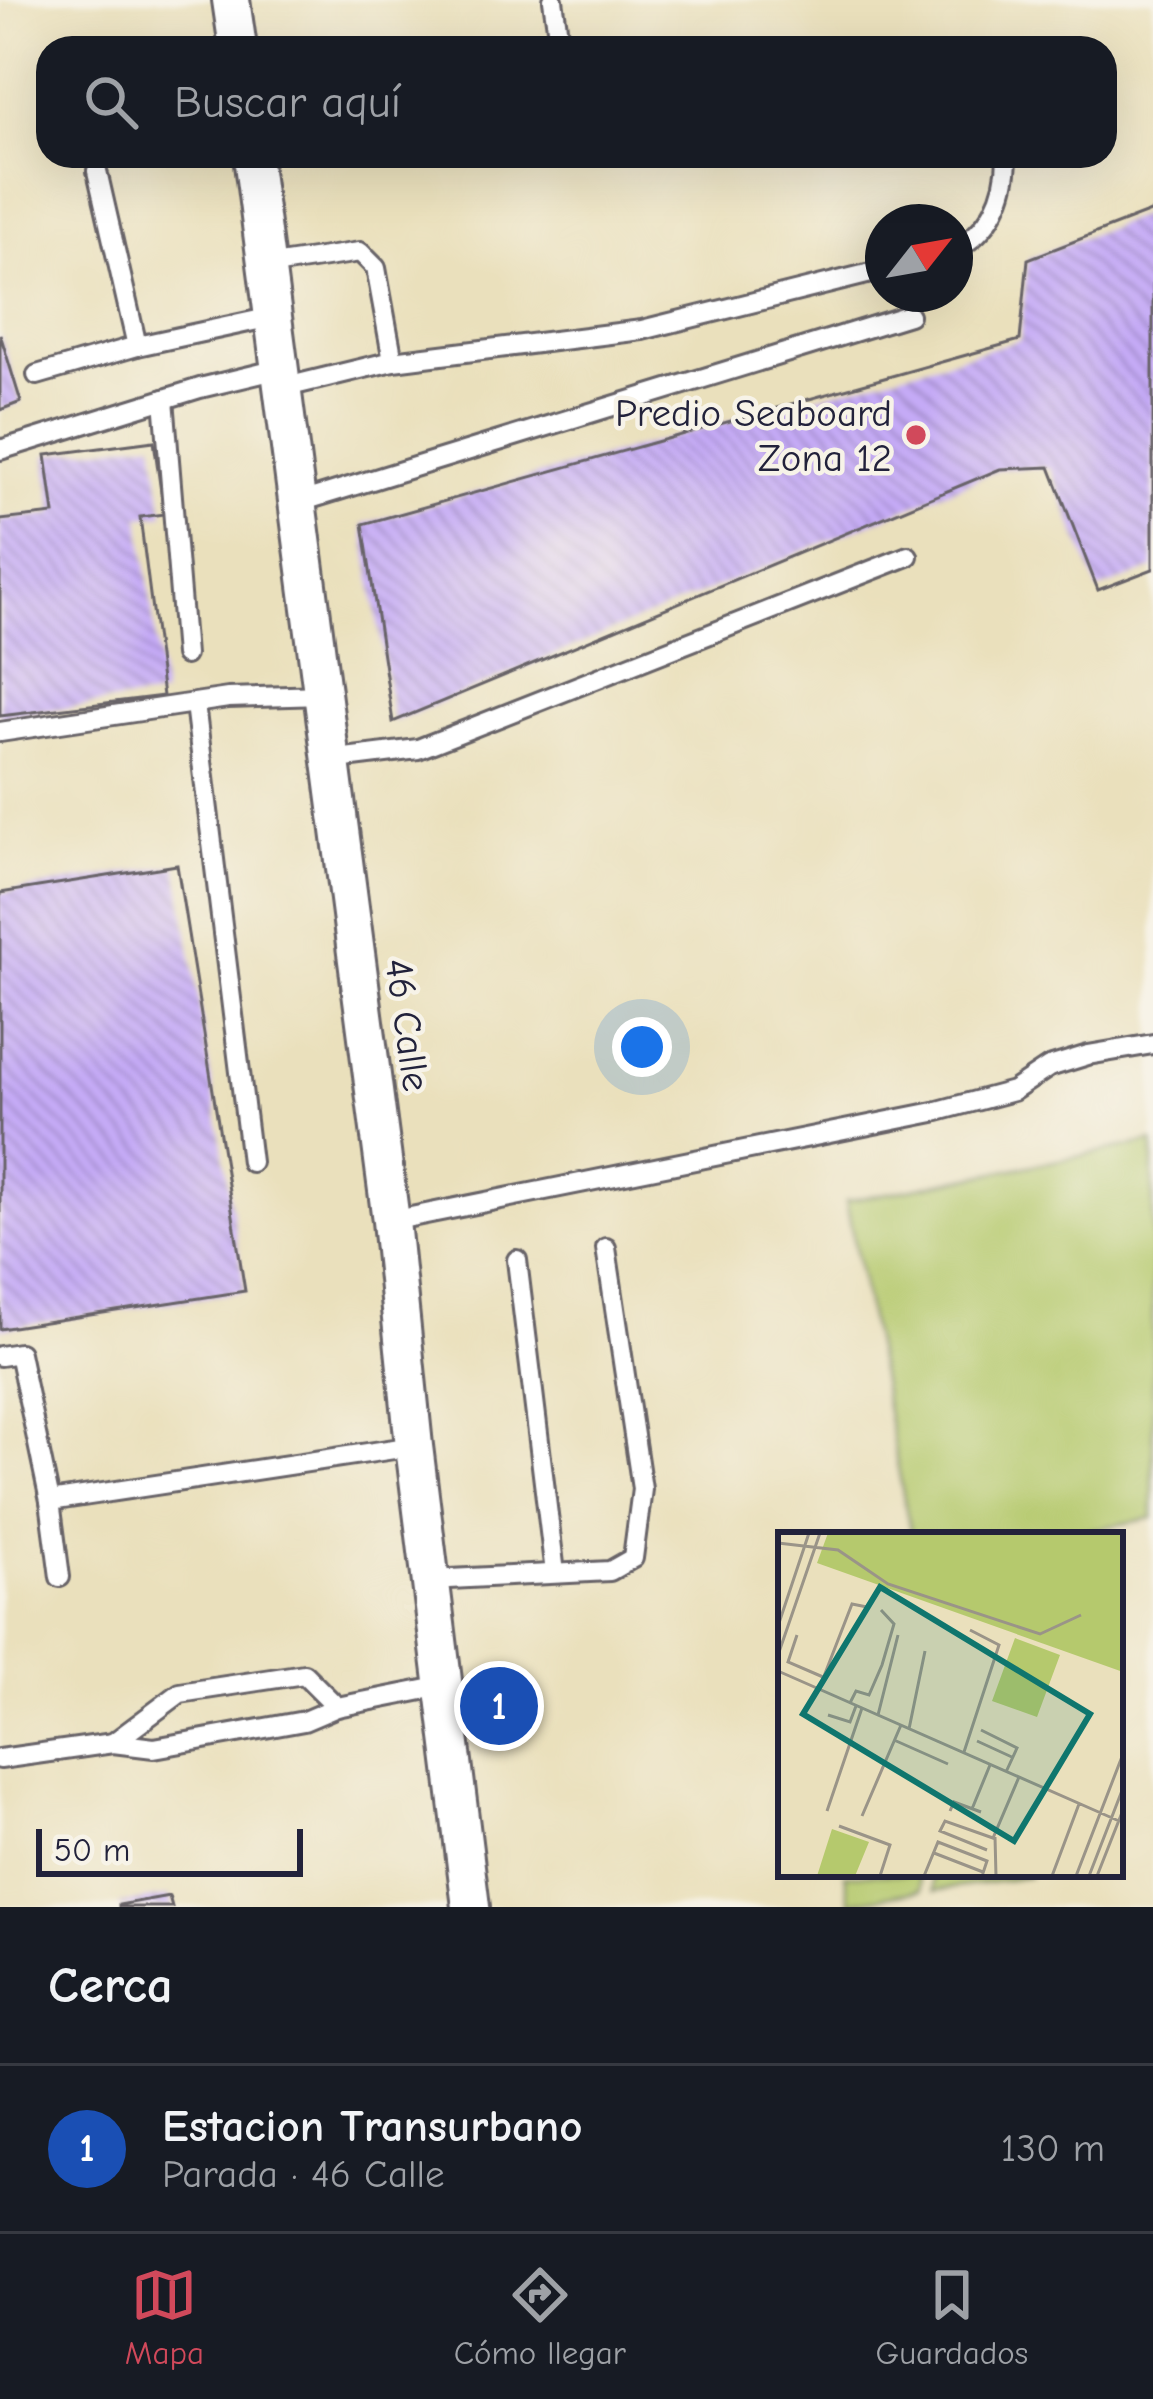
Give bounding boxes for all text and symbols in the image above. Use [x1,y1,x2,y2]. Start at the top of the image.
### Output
search box [36,36,1117,168]
icon: search [78,69,144,135]
text: Buscar aquí [174,76,401,128]
north arrow [865,204,973,312]
place label: Predio Seaboard Zona 12 [615,391,892,481]
marker: Predio Seaboard Zona 12 [903,422,929,448]
street label: 46 Calle [375,956,439,1094]
your location [612,1017,672,1077]
inset map [778,1532,1123,1877]
pin: 1 [460,1661,538,1751]
scale bar [36,1823,303,1876]
text: 50 m [54,1831,130,1869]
text: Cerca [48,1956,173,2015]
text: Estacion Transurbano [162,2100,583,2152]
text: 1 [79,2126,95,2171]
text: 130 m [1001,2126,1105,2171]
text: Parada · 46 Calle [162,2152,445,2197]
tab: Mapa [125,2262,204,2372]
tab: Cómo llegar [454,2262,626,2372]
tab: Guardados [876,2262,1028,2372]

